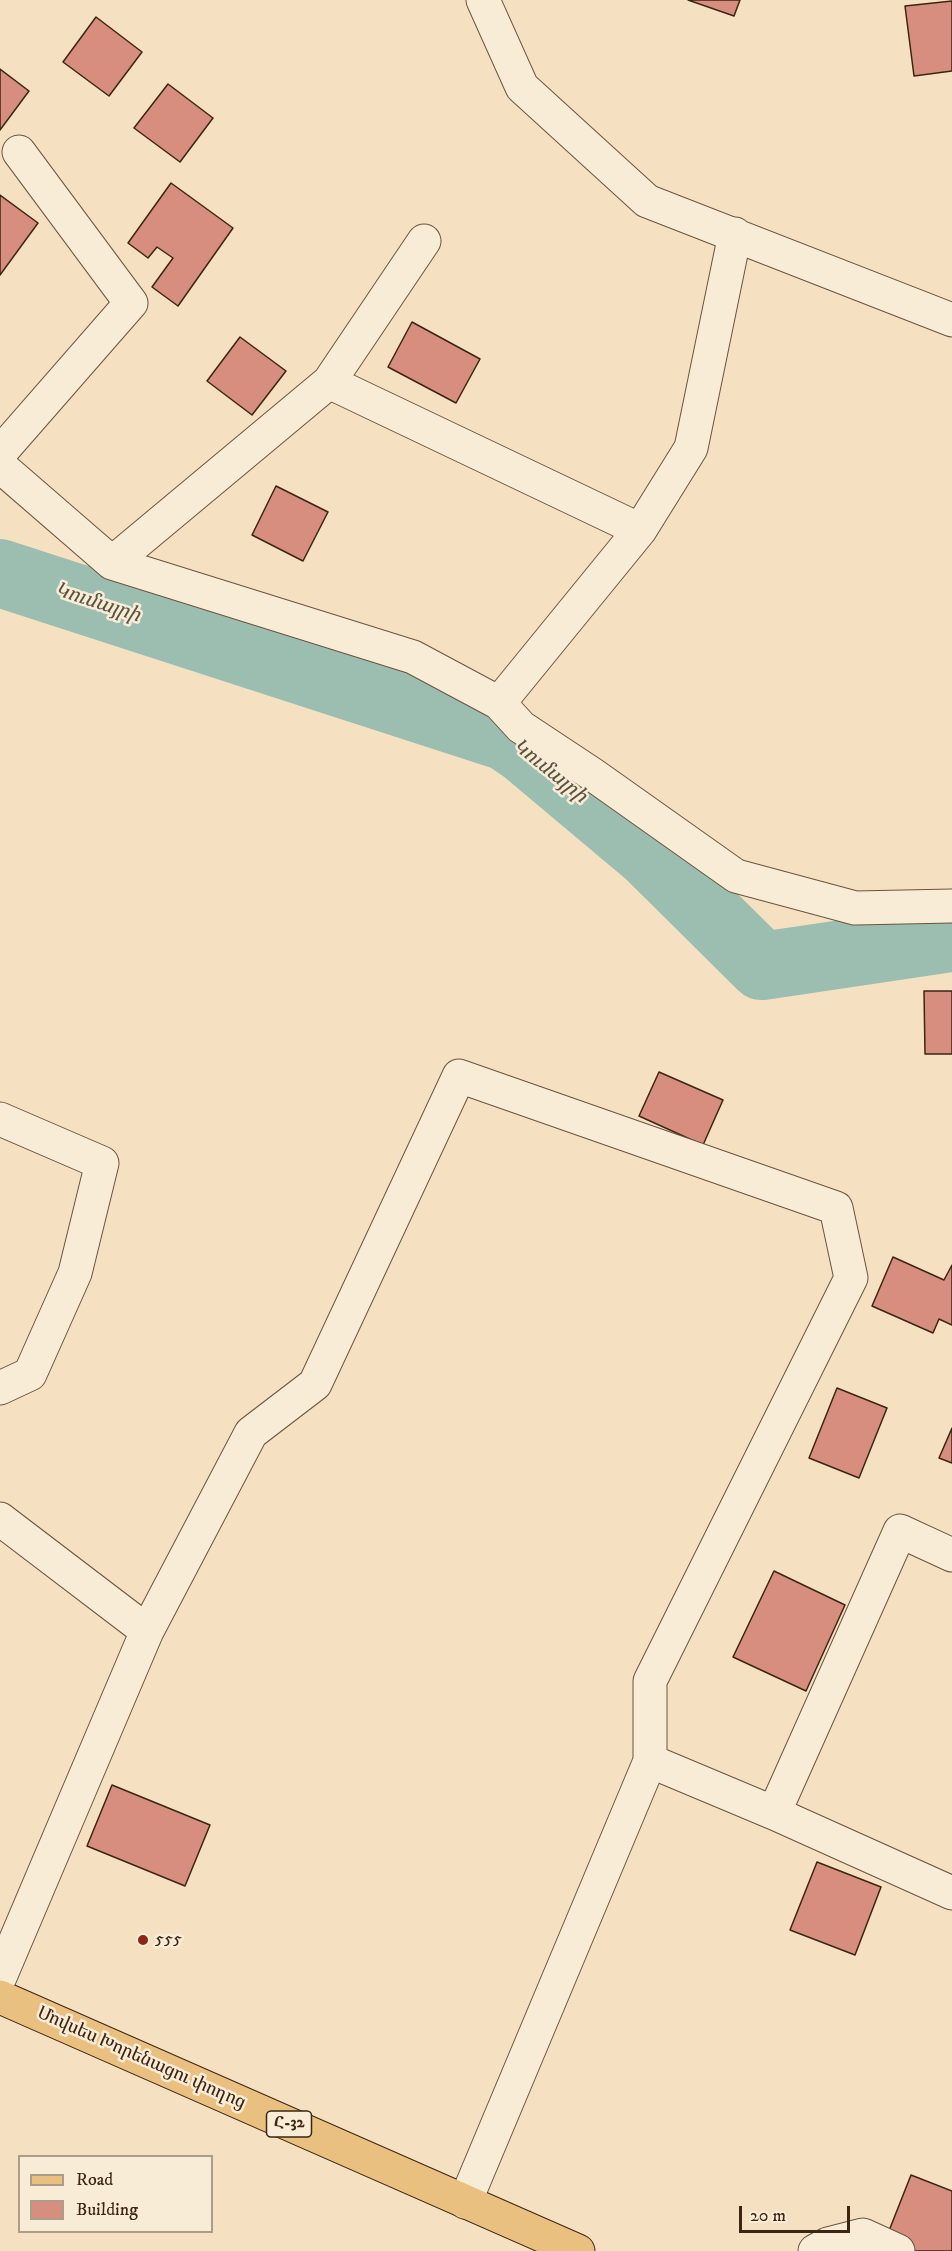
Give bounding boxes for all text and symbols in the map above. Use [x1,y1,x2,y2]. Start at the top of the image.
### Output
water label: Կումայրի [51,579,143,629]
water label: Կումայրի [507,735,591,809]
place label: 555 [155,1929,182,1951]
marker: 555 [136,1933,150,1947]
street label: Մովսես Խորենացու փողոց [33,2003,249,2115]
road number: Հ-32 [266,2111,312,2137]
legend [18,2155,213,2233]
text: Road [76,2169,113,2191]
scale bar [742,2194,853,2232]
text: Building [76,2199,138,2221]
text: 20 m [750,2205,786,2227]

